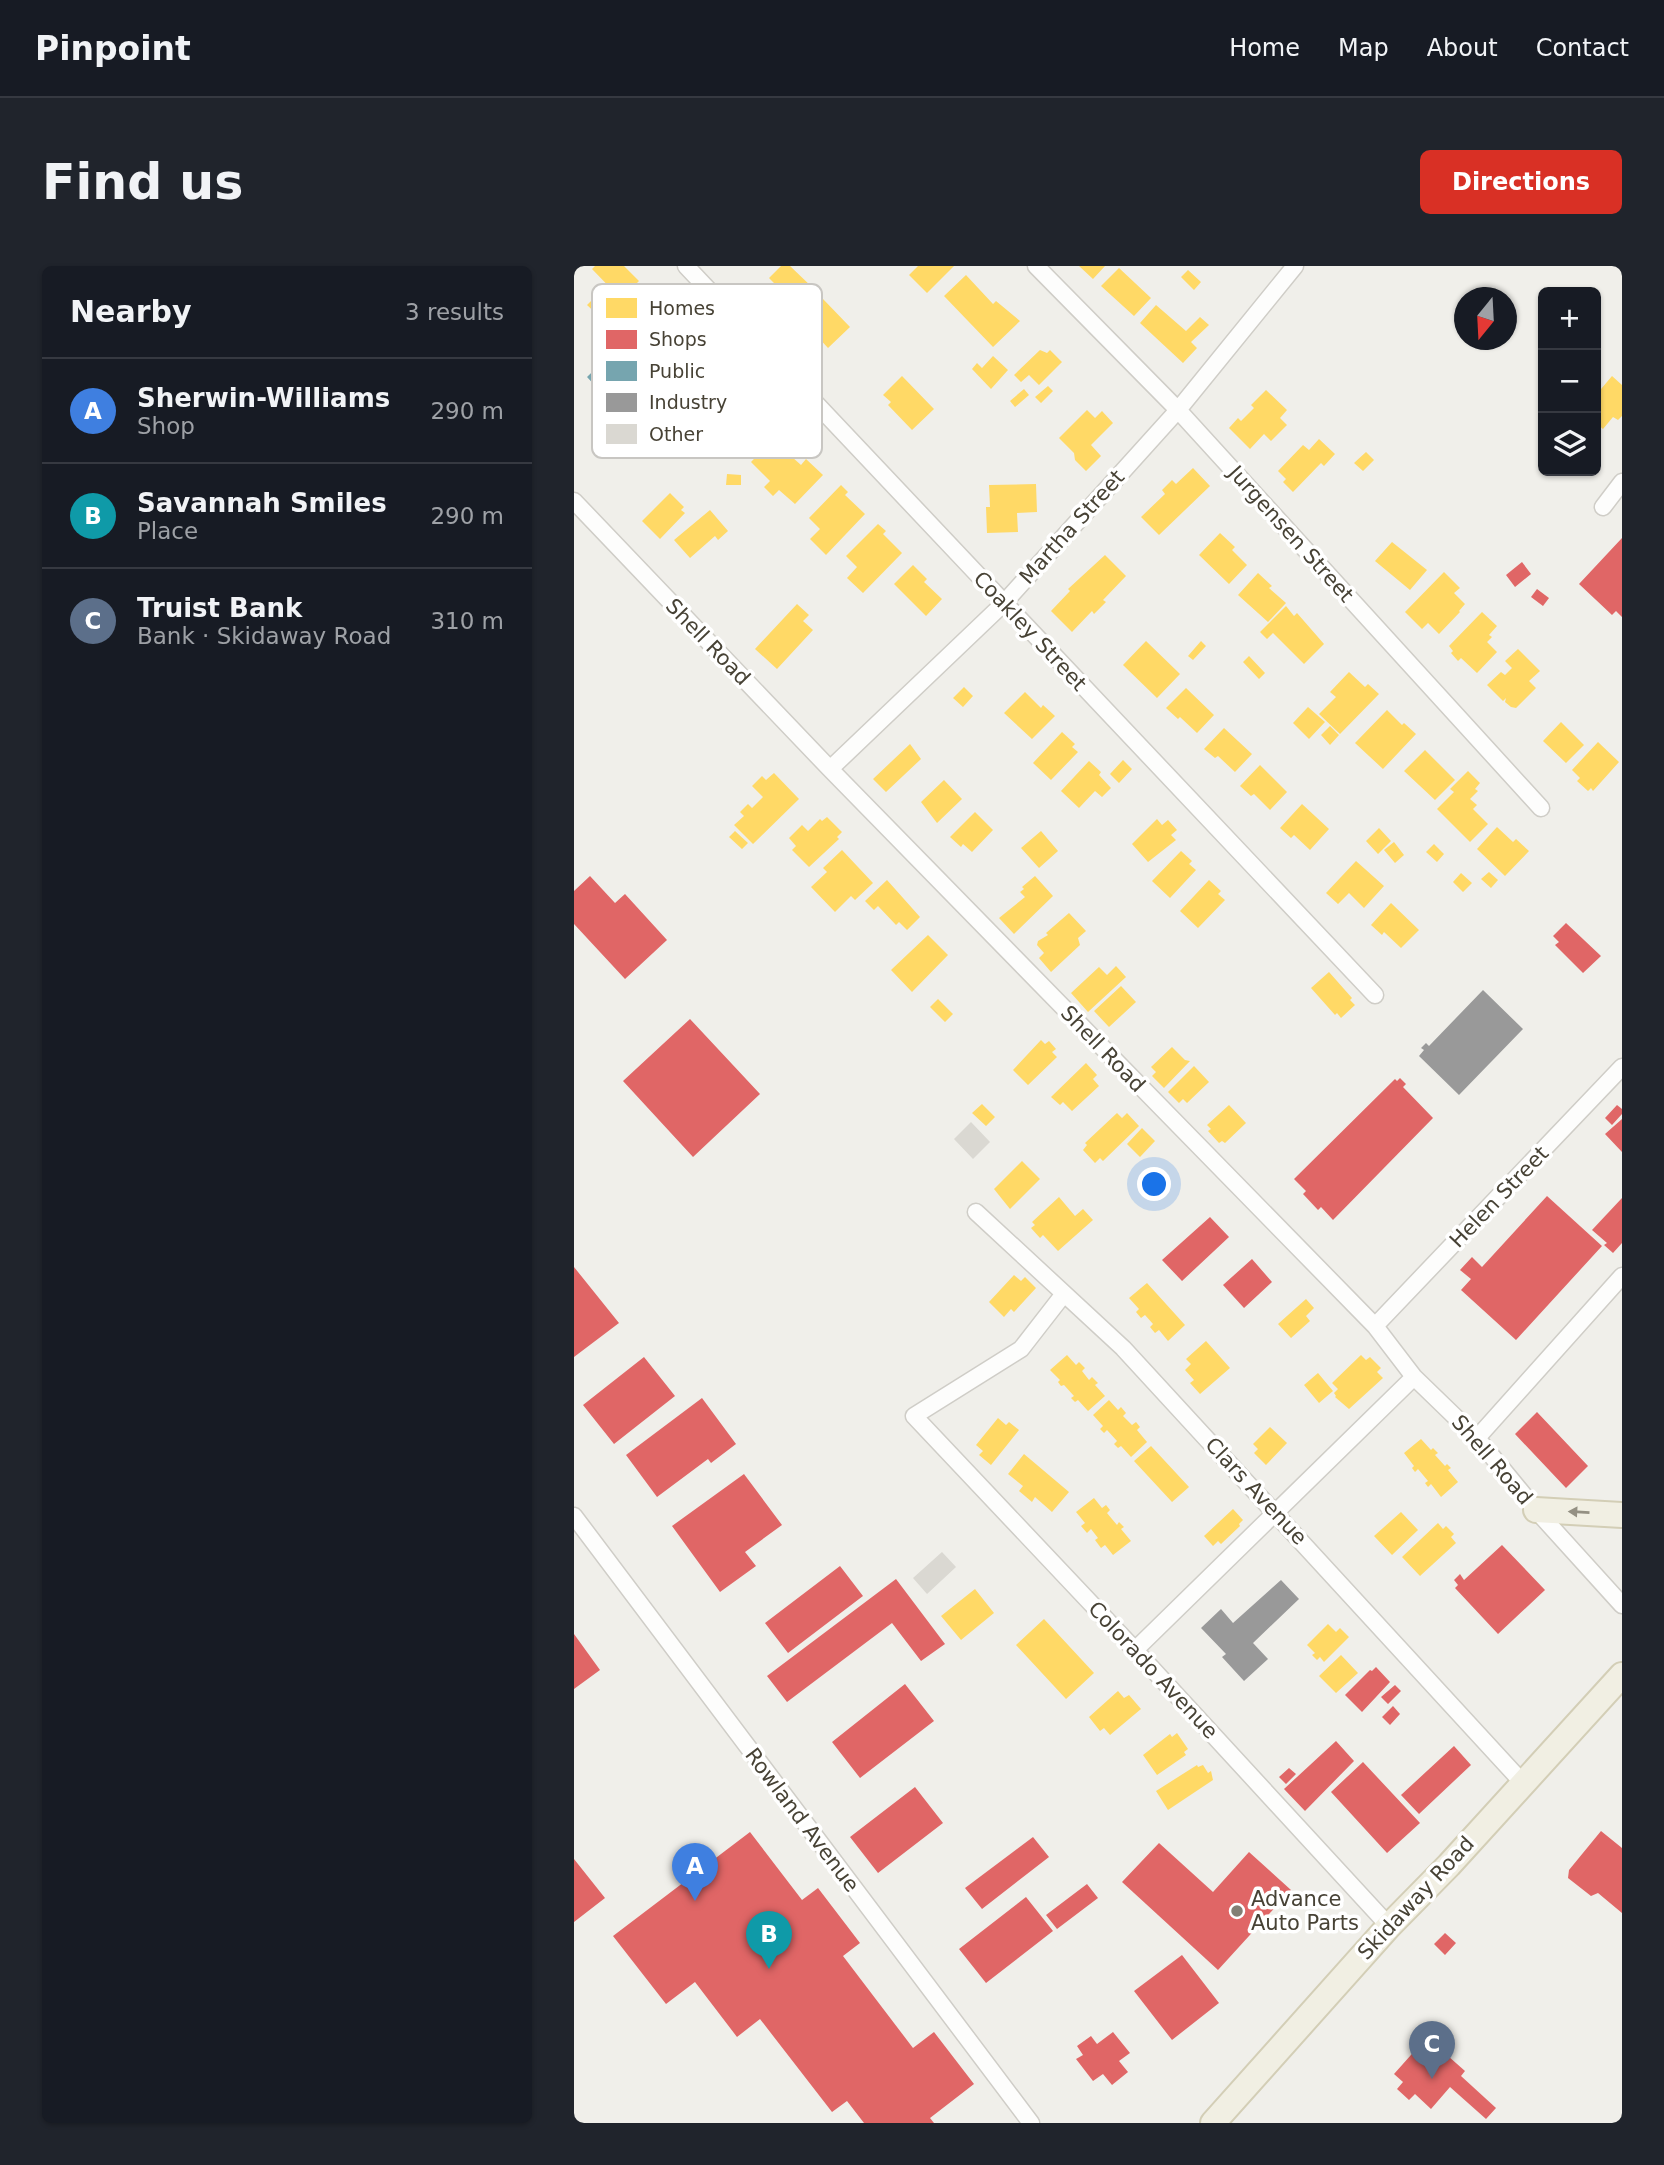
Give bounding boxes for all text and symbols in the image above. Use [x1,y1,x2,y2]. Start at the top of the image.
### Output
text: Pinpoint [35,29,191,68]
text: Home [1229,34,1300,62]
text: Map [1338,34,1389,62]
text: About [1427,34,1498,62]
text: Contact [1536,34,1629,62]
button: Directions [1420,150,1622,214]
text: Find us [42,154,243,211]
legend [592,284,822,458]
north arrow [1454,287,1517,350]
map controls [1538,287,1601,476]
button: + [1538,287,1601,350]
text: Nearby [70,294,192,329]
text: Homes [649,297,715,319]
text: 3 results [405,299,504,325]
text: Shops [649,328,707,350]
button: − [1538,350,1601,413]
text: Public [649,360,705,382]
text: Sherwin-Williams [137,383,390,413]
text: Industry [649,391,727,413]
text: A [84,398,102,424]
text: 290 m [430,398,504,424]
text: Shop [137,413,195,439]
button: layers [1538,413,1601,476]
text: Other [649,423,703,445]
street label: Jurgensen Street [1222,459,1358,607]
street label: Martha Street [1015,465,1129,589]
text: Savannah Smiles [137,488,387,518]
text: B [84,503,102,529]
text: 290 m [430,503,504,529]
text: Place [137,518,198,544]
street label: Coakley Street [969,566,1091,696]
text: Truist Bank [137,593,302,623]
street label: Shell Road [661,594,755,690]
text: C [85,608,101,634]
text: 310 m [430,608,504,634]
text: Bank · Skidaway Road [137,623,391,649]
street label: Shell Road [1056,1001,1150,1097]
street label: Helen Street [1445,1141,1553,1253]
your location [1137,1167,1171,1201]
street label: Shell Road [1447,1410,1537,1510]
street label: Clars Avenue [1200,1432,1312,1550]
one-way arrow [1568,1507,1590,1518]
street label: Colorado Avenue [1083,1597,1223,1743]
street label: Rowland Avenue [740,1743,864,1897]
street label: Skidaway Road [1353,1832,1479,1964]
pin: A [672,1843,718,1901]
place label: Advance Auto Parts [1251,1887,1359,1935]
marker: Advance Auto Parts [1229,1903,1245,1919]
pin: B [746,1911,792,1969]
pin: C [1409,2021,1455,2079]

